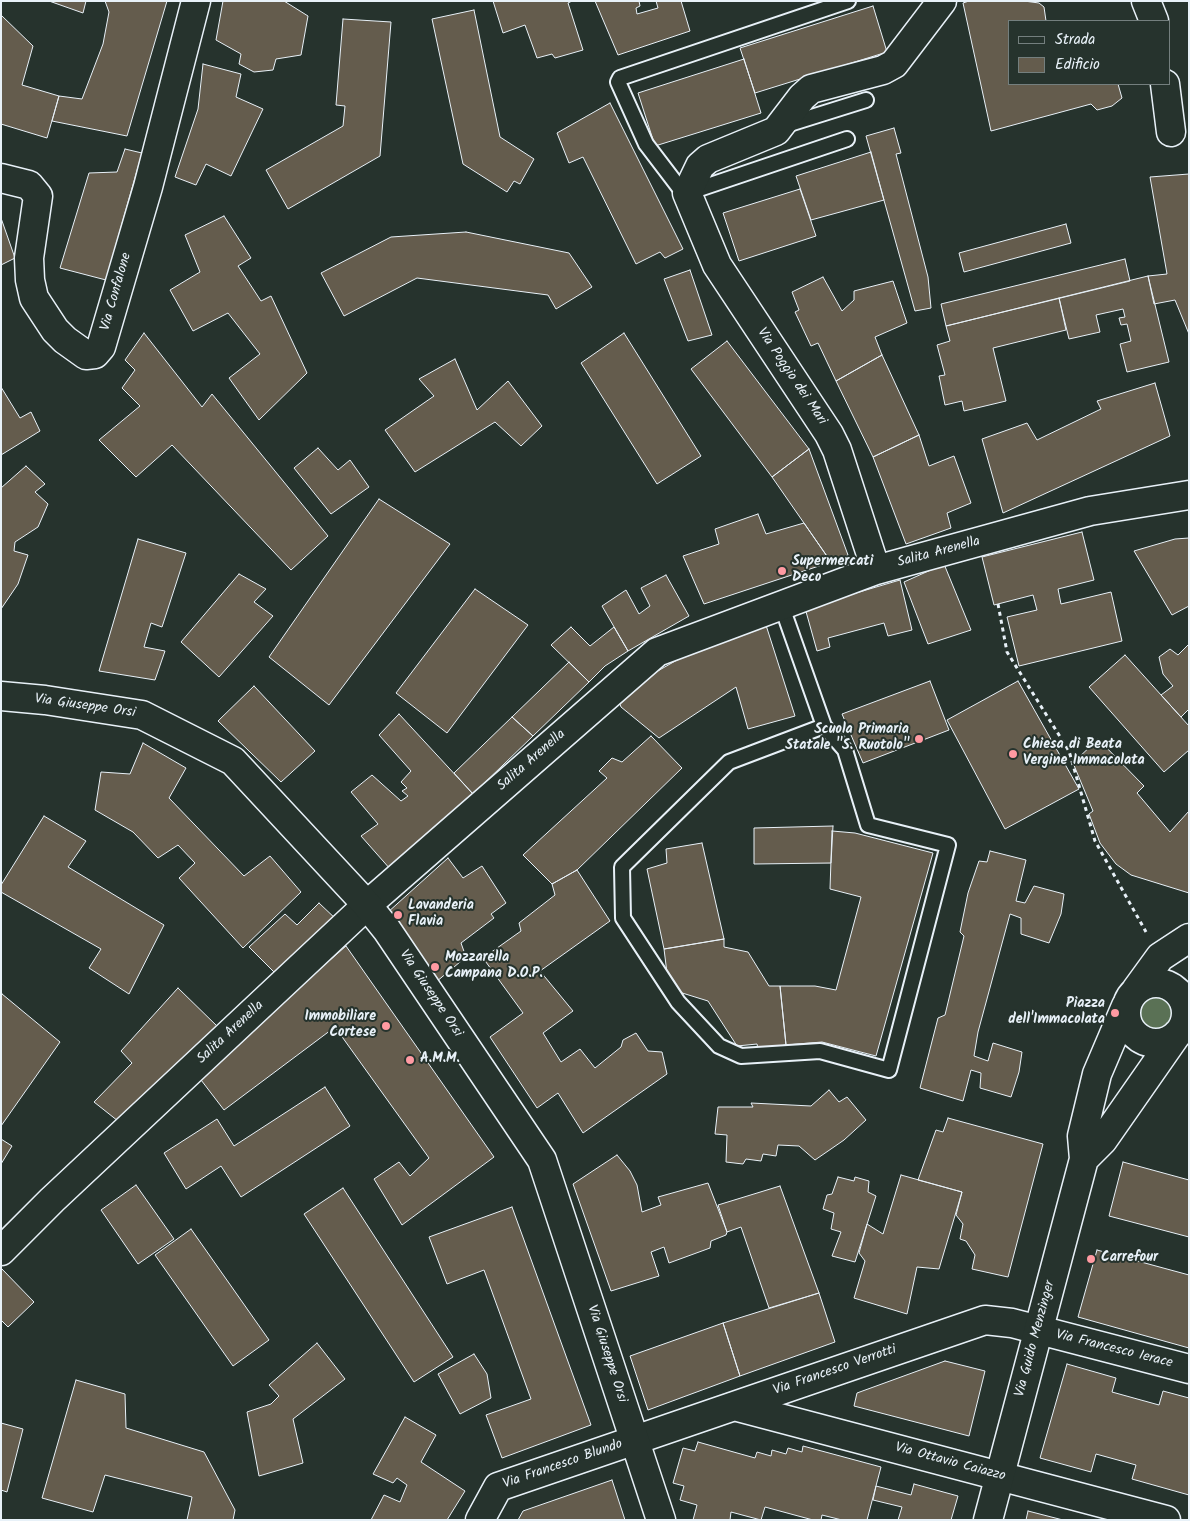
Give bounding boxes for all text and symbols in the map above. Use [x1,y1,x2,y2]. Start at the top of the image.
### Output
legend [1008,20,1170,85]
text: Strada [1055,28,1095,52]
text: Edificio [1055,53,1100,77]
street label: Via Confalone [98,251,136,333]
street label: Via Poggio dei Mari [752,325,830,429]
street label: Salita Arenella [896,534,982,572]
place label: Supermercati Deco [792,555,873,588]
marker: Supermercati Deco [776,565,788,577]
street label: Via Giuseppe Orsi [33,692,137,722]
place label: Scuola Primaria Statale ''S. Ruotolo'' [785,723,909,756]
street label: Salita Arenella [494,727,570,795]
marker: Scuola Primaria Statale ''S. Ruotolo'' [913,733,925,745]
place label: Chiesa di Beata Vergine Immacolata [1023,738,1145,770]
marker: Chiesa di Beata Vergine Immacolata [1007,748,1019,760]
place label: Lavanderia Flavia [408,899,474,932]
marker: Lavanderia Flavia [392,909,404,921]
street label: Via Giuseppe Orsi [395,947,465,1041]
place label: Mozzarella Campana D.O.P. [445,951,543,984]
marker: Mozzarella Campana D.O.P. [429,961,441,973]
place label: Piazza dell'Immacolata [1008,997,1105,1030]
street label: Salita Arenella [194,998,268,1068]
marker: Piazza dell'Immacolata [1109,1007,1121,1019]
place label: Immobiliare Cortese [304,1010,376,1042]
marker: Immobiliare Cortese [380,1020,392,1032]
place label: A.M.M. [420,1052,460,1068]
marker: A.M.M. [404,1054,416,1066]
place label: Carrefour [1101,1251,1158,1267]
marker: Carrefour [1085,1253,1097,1265]
street label: Via Guido Menzinger [1012,1279,1060,1399]
street label: Via Giuseppe Orsi [582,1303,630,1405]
street label: Via Francesco Ierace [1054,1327,1174,1373]
street label: Via Francesco Verrotti [771,1342,899,1400]
street label: Via Francesco Blundo [501,1437,625,1493]
street label: Via Ottavio Caiazzo [893,1440,1007,1486]

